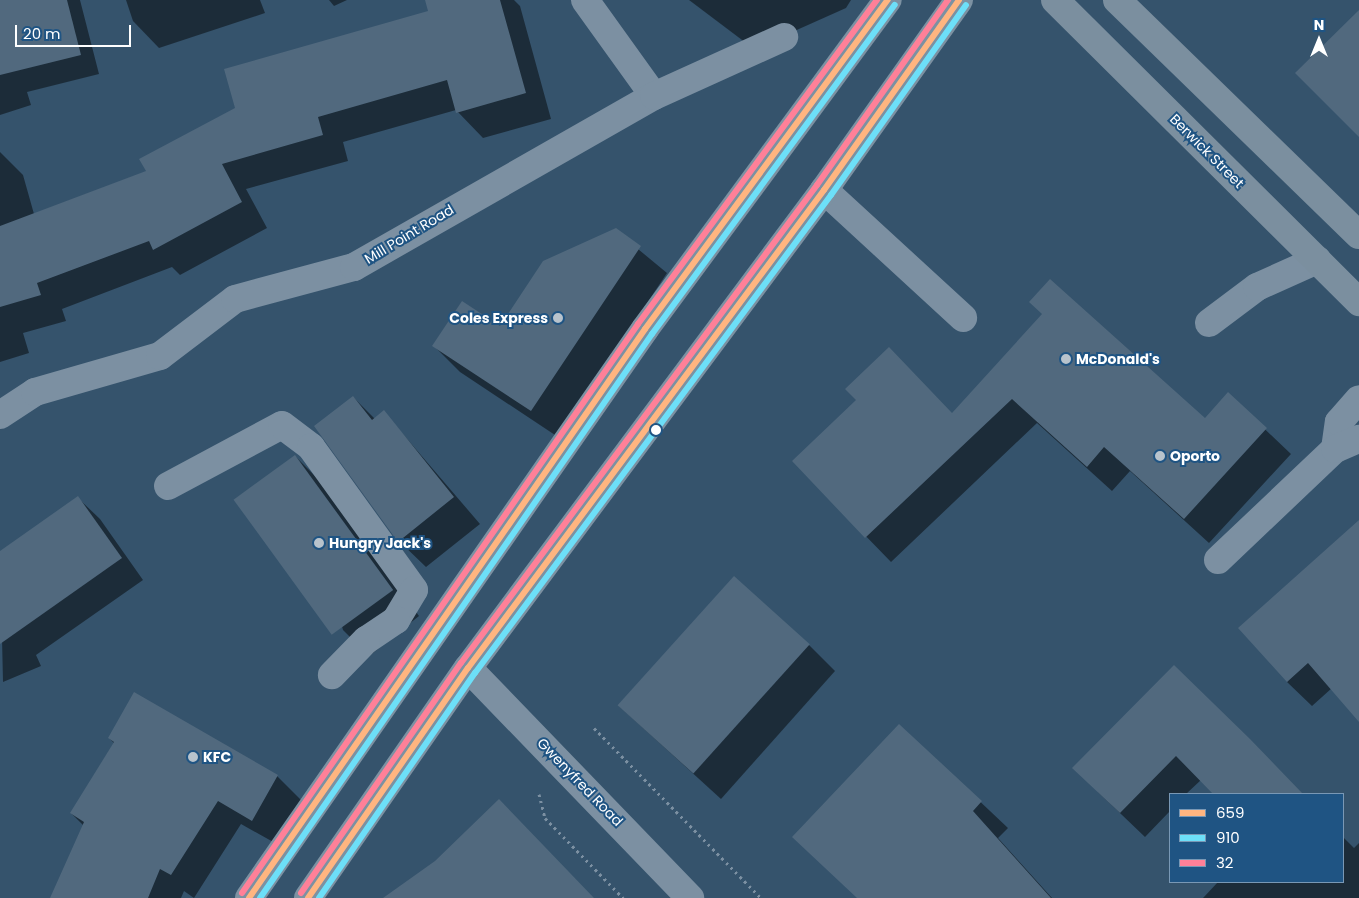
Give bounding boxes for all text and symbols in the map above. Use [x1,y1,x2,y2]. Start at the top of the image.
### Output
scale bar [18,15,134,47]
north arrow [1294,15,1344,65]
text: N [1314,15,1324,35]
text: 20 m [23,23,61,44]
street label: Berwick Street [1166,110,1248,192]
street label: Mill Point Road [361,201,457,267]
place label: Coles Express [449,310,548,326]
marker: Coles Express [552,312,564,324]
place label: McDonald's [1076,351,1160,367]
marker: McDonald's [1060,353,1072,365]
unlabelled marker [651,425,661,435]
place label: Oporto [1170,448,1220,464]
marker: Oporto [1154,450,1166,462]
place label: Hungry Jack's [329,535,431,551]
marker: Hungry Jack's [313,537,325,549]
street label: Gwenyfred Road [534,734,626,830]
place label: KFC [203,749,231,765]
marker: KFC [187,751,199,763]
legend [1169,793,1344,883]
text: 659 [1216,802,1244,823]
text: 910 [1216,827,1240,848]
text: 32 [1216,852,1233,873]

